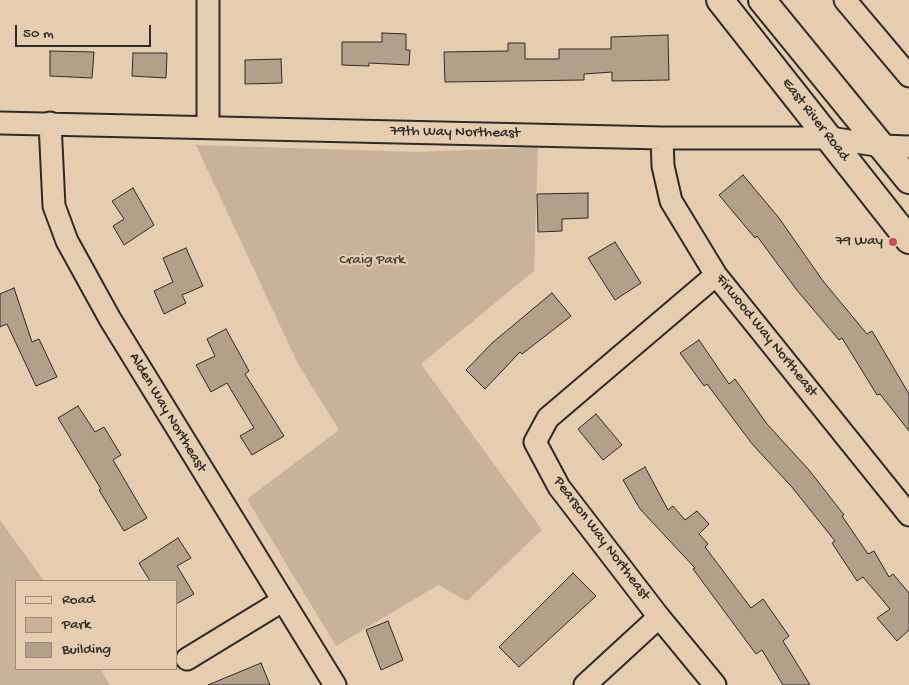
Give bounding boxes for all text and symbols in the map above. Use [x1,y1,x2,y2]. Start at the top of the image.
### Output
scale bar [18,15,154,47]
text: 50 m [23,25,54,43]
street label: East River Road [777,75,853,165]
street label: 79th Way Northeast [390,123,520,143]
place label: 79 Way [836,233,883,251]
marker: 79 Way [887,236,899,248]
park label: Craig Park [339,252,405,270]
street label: Firwood Way Northeast [711,271,821,401]
street label: Alden Way Northeast [124,350,210,476]
street label: Pearson Way Northeast [549,474,653,604]
legend [15,580,178,670]
text: Road [62,591,95,609]
text: Park [62,616,91,634]
text: Building [62,641,111,659]

